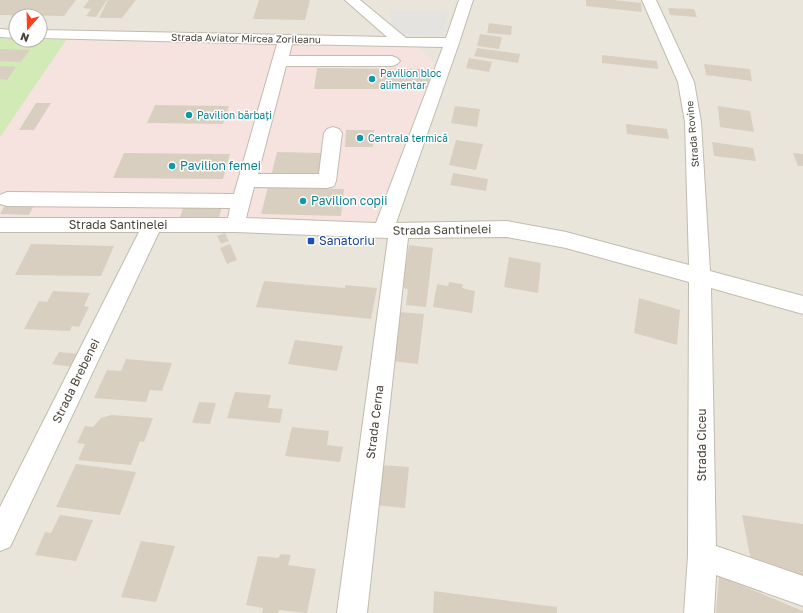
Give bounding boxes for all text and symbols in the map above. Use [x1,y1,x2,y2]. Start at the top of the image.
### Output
north arrow [8,8,48,48]
text: N [18,30,31,45]
street label: Strada Aviator Mircea Zorileanu [171,31,321,45]
place label: Pavilion bloc alimentar [380,67,442,91]
marker: Pavilion bloc alimentar [367,74,377,84]
street label: Strada Rovine [683,100,701,168]
place label: Pavilion bărbați [197,109,272,122]
marker: Pavilion bărbați [184,110,194,120]
place label: Centrala termică [368,132,448,144]
marker: Centrala termică [355,133,365,143]
place label: Pavilion femei [180,158,261,173]
marker: Pavilion femei [167,161,177,171]
place label: Pavilion copii [311,193,387,208]
marker: Pavilion copii [298,196,308,206]
street label: Strada Santinelei [69,217,167,232]
street label: Strada Santinelei [393,221,491,238]
place label: Sanatoriu [319,233,375,248]
marker: Sanatoriu [306,236,316,246]
street label: Strada Brebenei [49,336,103,426]
street label: Strada Cerna [363,384,386,460]
street label: Strada Ciceu [694,409,709,481]

